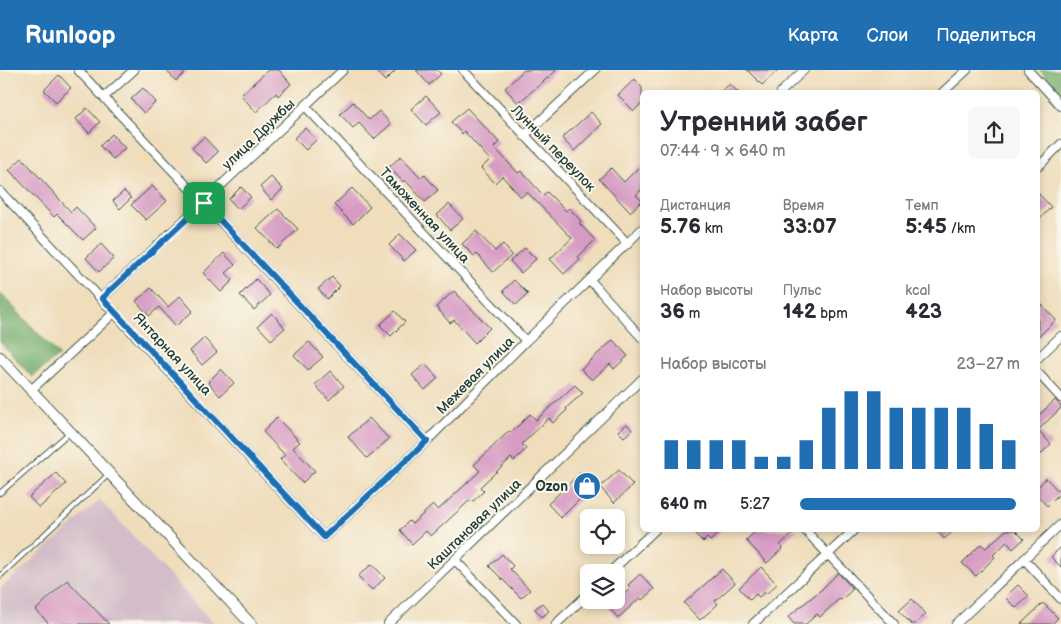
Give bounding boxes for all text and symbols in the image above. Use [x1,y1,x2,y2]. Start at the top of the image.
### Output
text: Runloop [25,21,115,50]
text: Карта [788,25,838,46]
text: Слои [866,25,908,46]
text: Поделиться [936,25,1036,46]
street label: улица Дружбы [219,96,298,173]
street label: Лунный переулок [507,101,600,196]
text: Утренний забег [660,106,868,139]
button: share [968,107,1020,159]
text: 07:44 · 9 × 640 m [660,142,785,161]
street label: Таможенная улица [376,164,474,267]
pin [183,182,225,224]
icon: arrive [190,189,218,217]
text: Дистанция [660,197,731,214]
text: Время [783,197,824,214]
text: Темп [905,197,939,214]
text: 5.76 [660,214,701,239]
text: 33:07 [783,214,837,239]
text: 5:45 [905,214,947,239]
text: km [701,220,723,237]
text: /km [947,220,976,237]
text: Набор высоты [660,282,753,299]
text: Пульс [783,282,821,299]
text: kcal [905,282,930,299]
text: 36 [660,299,685,324]
text: 142 [783,299,816,324]
text: 423 [905,299,942,324]
text: m [685,305,700,322]
text: bpm [816,305,848,322]
street label: Янтарная улица [130,310,216,400]
street label: Межевая улица [433,332,518,418]
text: Набор высоты [660,355,767,374]
text: 23–27 m [957,355,1020,374]
shop icon: Ozon [572,471,602,501]
street label: Каштановая улица [424,475,525,573]
place label: Ozon [535,478,568,495]
text: 640 m [660,495,707,514]
text: 5:27 [740,495,770,514]
map controls [580,509,625,609]
button: locate [580,509,625,554]
button: layers [580,564,625,609]

